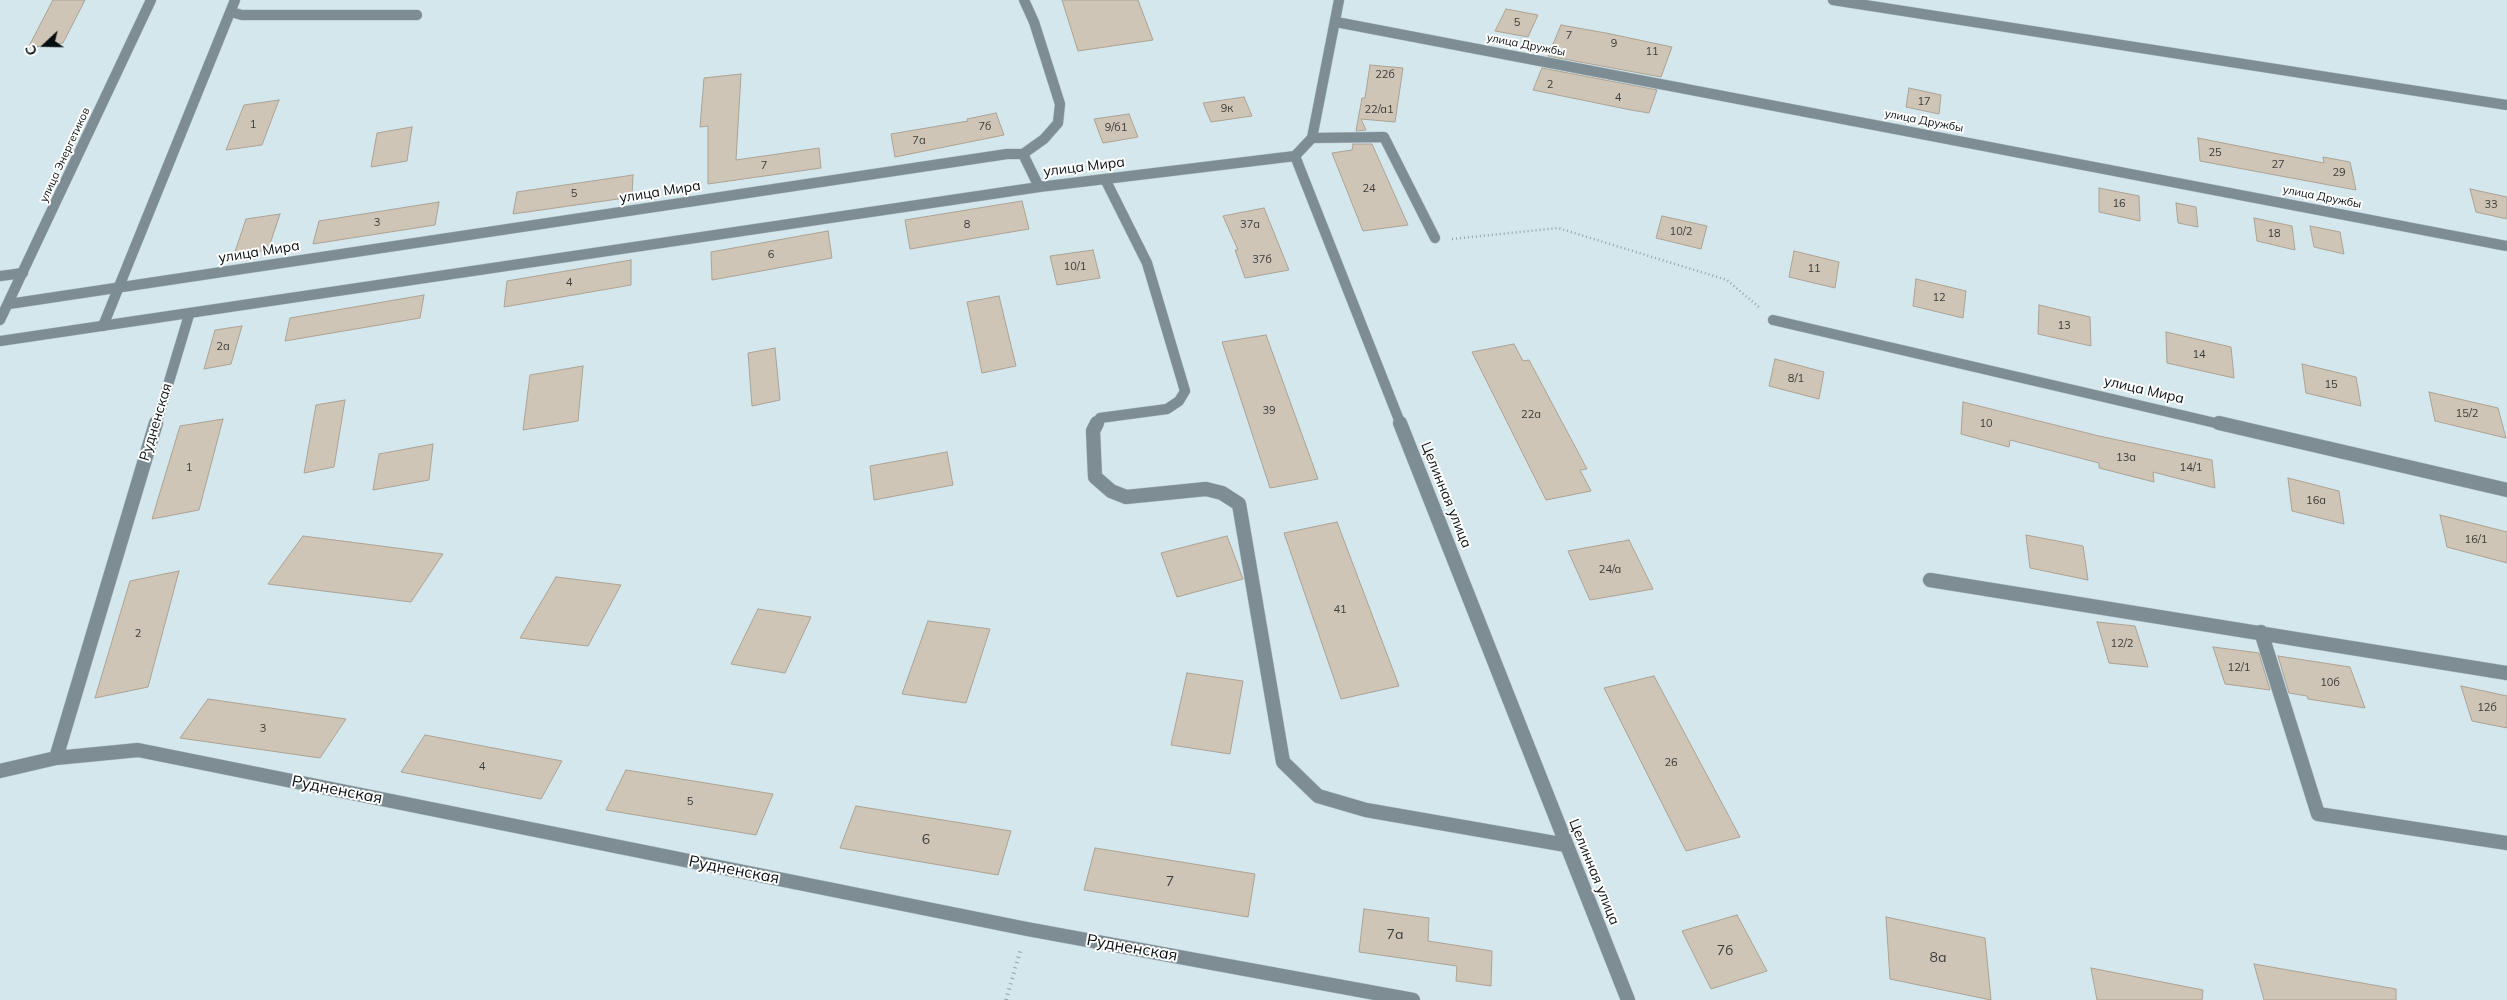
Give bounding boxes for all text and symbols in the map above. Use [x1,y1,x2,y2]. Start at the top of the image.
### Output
house number: 5 [1514,16,1520,30]
north arrow [20,20,70,70]
house number: 7 [1566,29,1572,43]
street label: улица Дружбы [1486,31,1566,59]
house number: 9 [1611,37,1617,51]
text: С [21,43,41,58]
house number: 11 [1645,45,1659,59]
house number: 22б [1375,68,1395,82]
house number: 2 [1547,78,1553,92]
house number: 4 [1615,91,1621,105]
house number: 17 [1917,95,1931,109]
house number: 9к [1221,102,1233,116]
house number: 22/а1 [1365,103,1393,117]
street label: улица Энергетиков [37,106,93,204]
street label: улица Дружбы [1884,107,1964,135]
house number: 1 [250,118,256,132]
house number: 7б [978,120,992,134]
house number: 9/б1 [1105,121,1127,135]
house number: 7а [912,134,926,148]
house number: 25 [2208,146,2222,160]
street label: улица Мира [1042,154,1126,180]
house number: 27 [2271,158,2285,172]
house number: 7 [761,159,767,173]
house number: 29 [2332,166,2346,180]
street label: улица Мира [618,177,702,207]
house number: 24 [1362,182,1376,196]
street label: улица Дружбы [2282,183,2362,211]
house number: 5 [571,187,577,201]
house number: 16 [2112,197,2126,211]
house number: 33 [2484,198,2498,212]
house number: 3 [374,216,380,230]
house number: 8 [964,218,970,232]
house number: 37а [1240,218,1260,232]
house number: 10/2 [1670,225,1692,239]
house number: 18 [2267,227,2281,241]
street label: улица Мира [217,237,301,267]
house number: 6 [768,248,774,262]
house number: 37б [1252,253,1272,267]
house number: 10/1 [1064,260,1086,274]
house number: 11 [1807,262,1821,276]
house number: 4 [566,276,572,290]
house number: 12 [1932,291,1946,305]
house number: 13 [2057,319,2071,333]
house number: 2а [216,340,230,354]
house number: 14 [2192,348,2206,362]
house number: 8/1 [1788,372,1804,386]
street label: улица Мира [2102,373,2186,407]
house number: 15 [2324,378,2338,392]
street label: Рудненская [136,381,176,463]
house number: 39 [1262,404,1276,418]
house number: 15/2 [2456,407,2478,421]
house number: 22а [1521,408,1541,422]
house number: 10 [1979,417,1993,431]
street label: Целинная улица [1417,439,1475,551]
house number: 13а [2116,451,2136,465]
house number: 1 [186,461,192,475]
house number: 14/1 [2180,461,2202,475]
house number: 16а [2306,494,2326,508]
house number: 16/1 [2465,533,2487,547]
house number: 24/а [1599,563,1621,577]
house number: 41 [1333,603,1347,617]
house number: 2 [135,627,141,641]
house number: 12/2 [2111,637,2133,651]
house number: 12/1 [2228,661,2250,675]
house number: 10б [2320,676,2340,690]
house number: 12б [2477,701,2497,715]
house number: 3 [260,722,266,736]
house number: 26 [1664,756,1678,770]
house number: 4 [479,760,485,774]
street label: Рудненская [290,772,384,808]
house number: 5 [687,795,693,809]
street label: Целинная улица [1565,816,1623,928]
house number: 6 [922,832,930,848]
street label: Рудненская [687,852,781,888]
house number: 7 [1166,874,1174,890]
house number: 7а [1387,927,1403,943]
street label: Рудненская [1085,931,1179,965]
house number: 7б [1717,943,1733,959]
house number: 8а [1930,950,1946,966]

